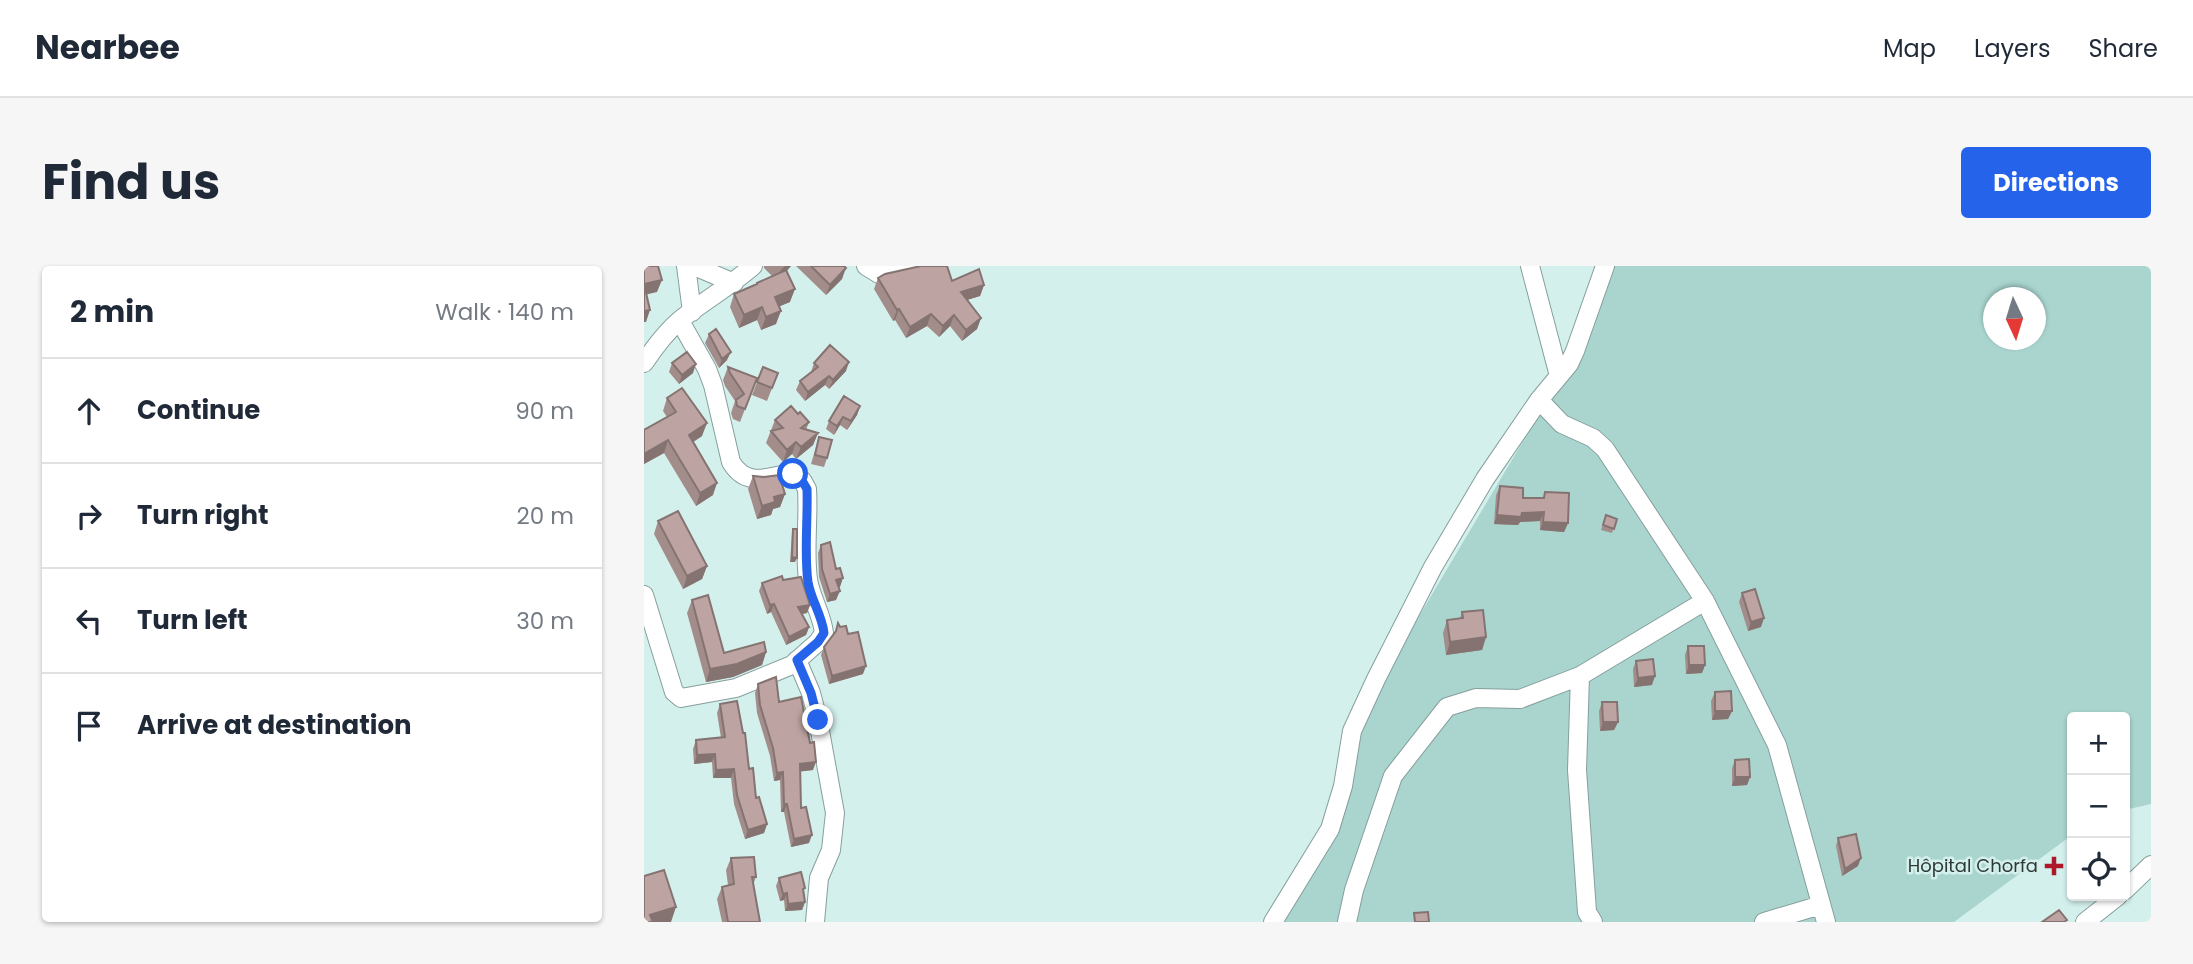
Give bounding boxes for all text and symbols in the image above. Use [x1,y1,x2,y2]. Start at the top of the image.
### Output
text: Nearbee [35,24,180,71]
text: Map [1883,32,1936,65]
text: Layers [1974,32,2050,65]
text: Share [2088,32,2158,65]
button: Directions [1961,147,2151,218]
text: Find us [42,148,220,216]
north arrow [1983,287,2046,350]
text: 2 min [70,290,154,333]
text: Walk · 140 m [435,296,574,328]
icon: ahead [70,392,108,430]
text: Continue [137,392,260,428]
text: 90 m [515,395,574,427]
route start [777,458,808,489]
icon: right [70,497,108,535]
text: Turn right [137,497,269,533]
text: 20 m [516,500,574,532]
icon: left [70,602,108,640]
text: Turn left [137,602,248,638]
text: 30 m [516,605,574,637]
route end [802,704,833,735]
icon: arrive [70,707,108,745]
text: Arrive at destination [137,707,412,743]
map controls [2067,712,2130,901]
button: + [2067,712,2130,775]
button: − [2067,775,2130,838]
button: locate [2067,838,2130,901]
place label: Hôpital Chorfa [1908,853,2038,878]
marker: Hôpital Chorfa [2044,856,2064,876]

